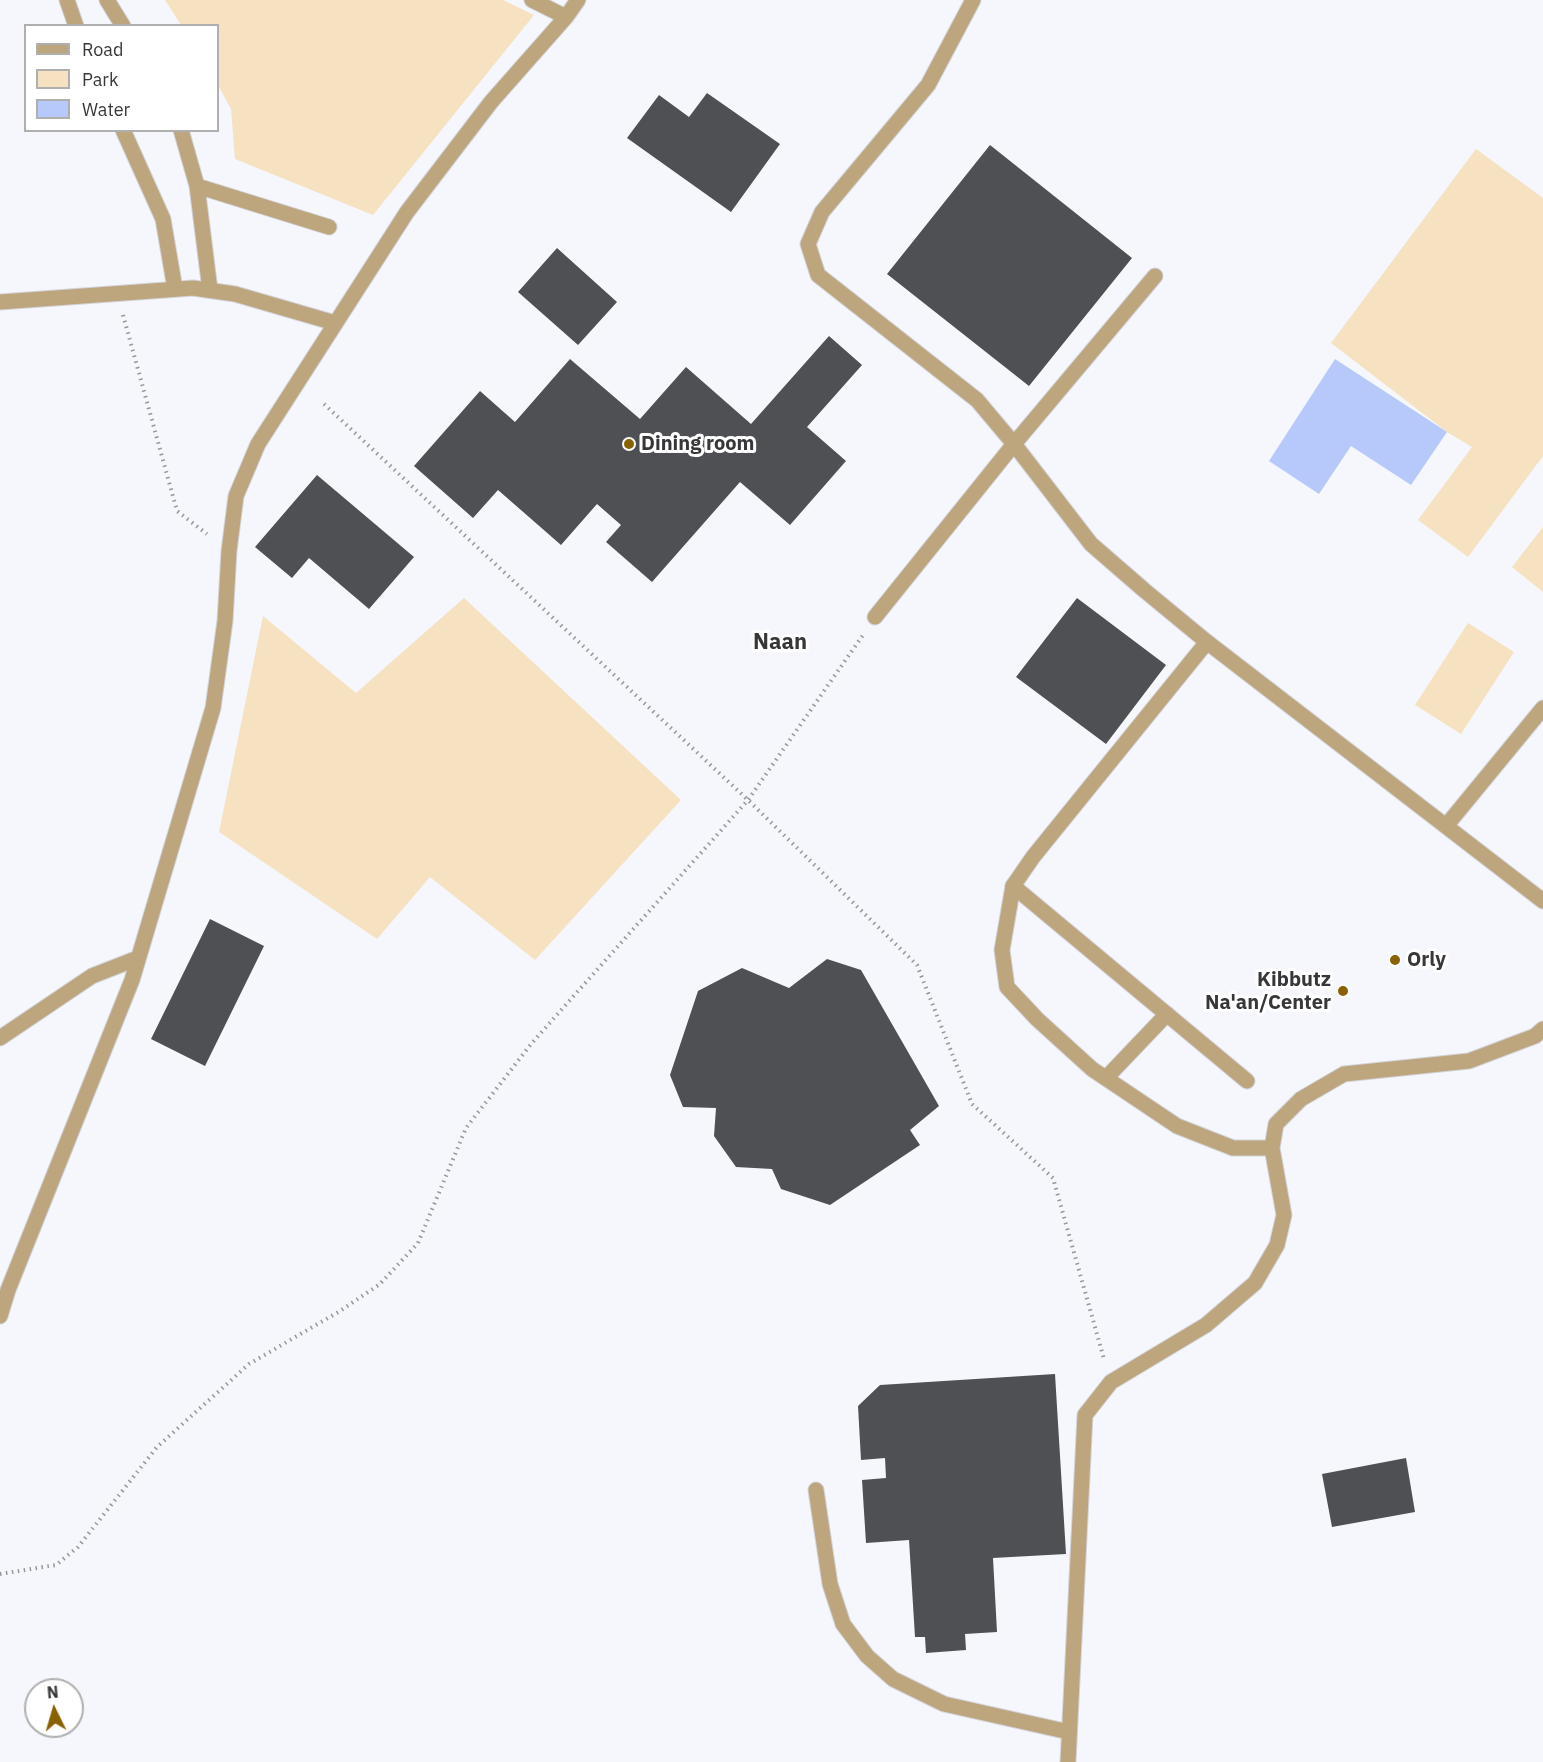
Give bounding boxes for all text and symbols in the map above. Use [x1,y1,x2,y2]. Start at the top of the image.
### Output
legend [24,24,219,132]
text: Road [82,38,123,61]
text: Park [82,68,118,91]
text: Water [82,98,130,121]
place label: Dining room [641,432,754,456]
marker: Dining room [622,437,636,451]
district label: Naan [753,630,807,656]
place label: Orly [1407,948,1446,972]
marker: Orly [1388,953,1402,967]
place label: Kibbutz Na'an/Center [1205,968,1331,1015]
marker: Kibbutz Na'an/Center [1336,984,1350,998]
north arrow [24,1678,84,1738]
text: N [46,1682,59,1703]

